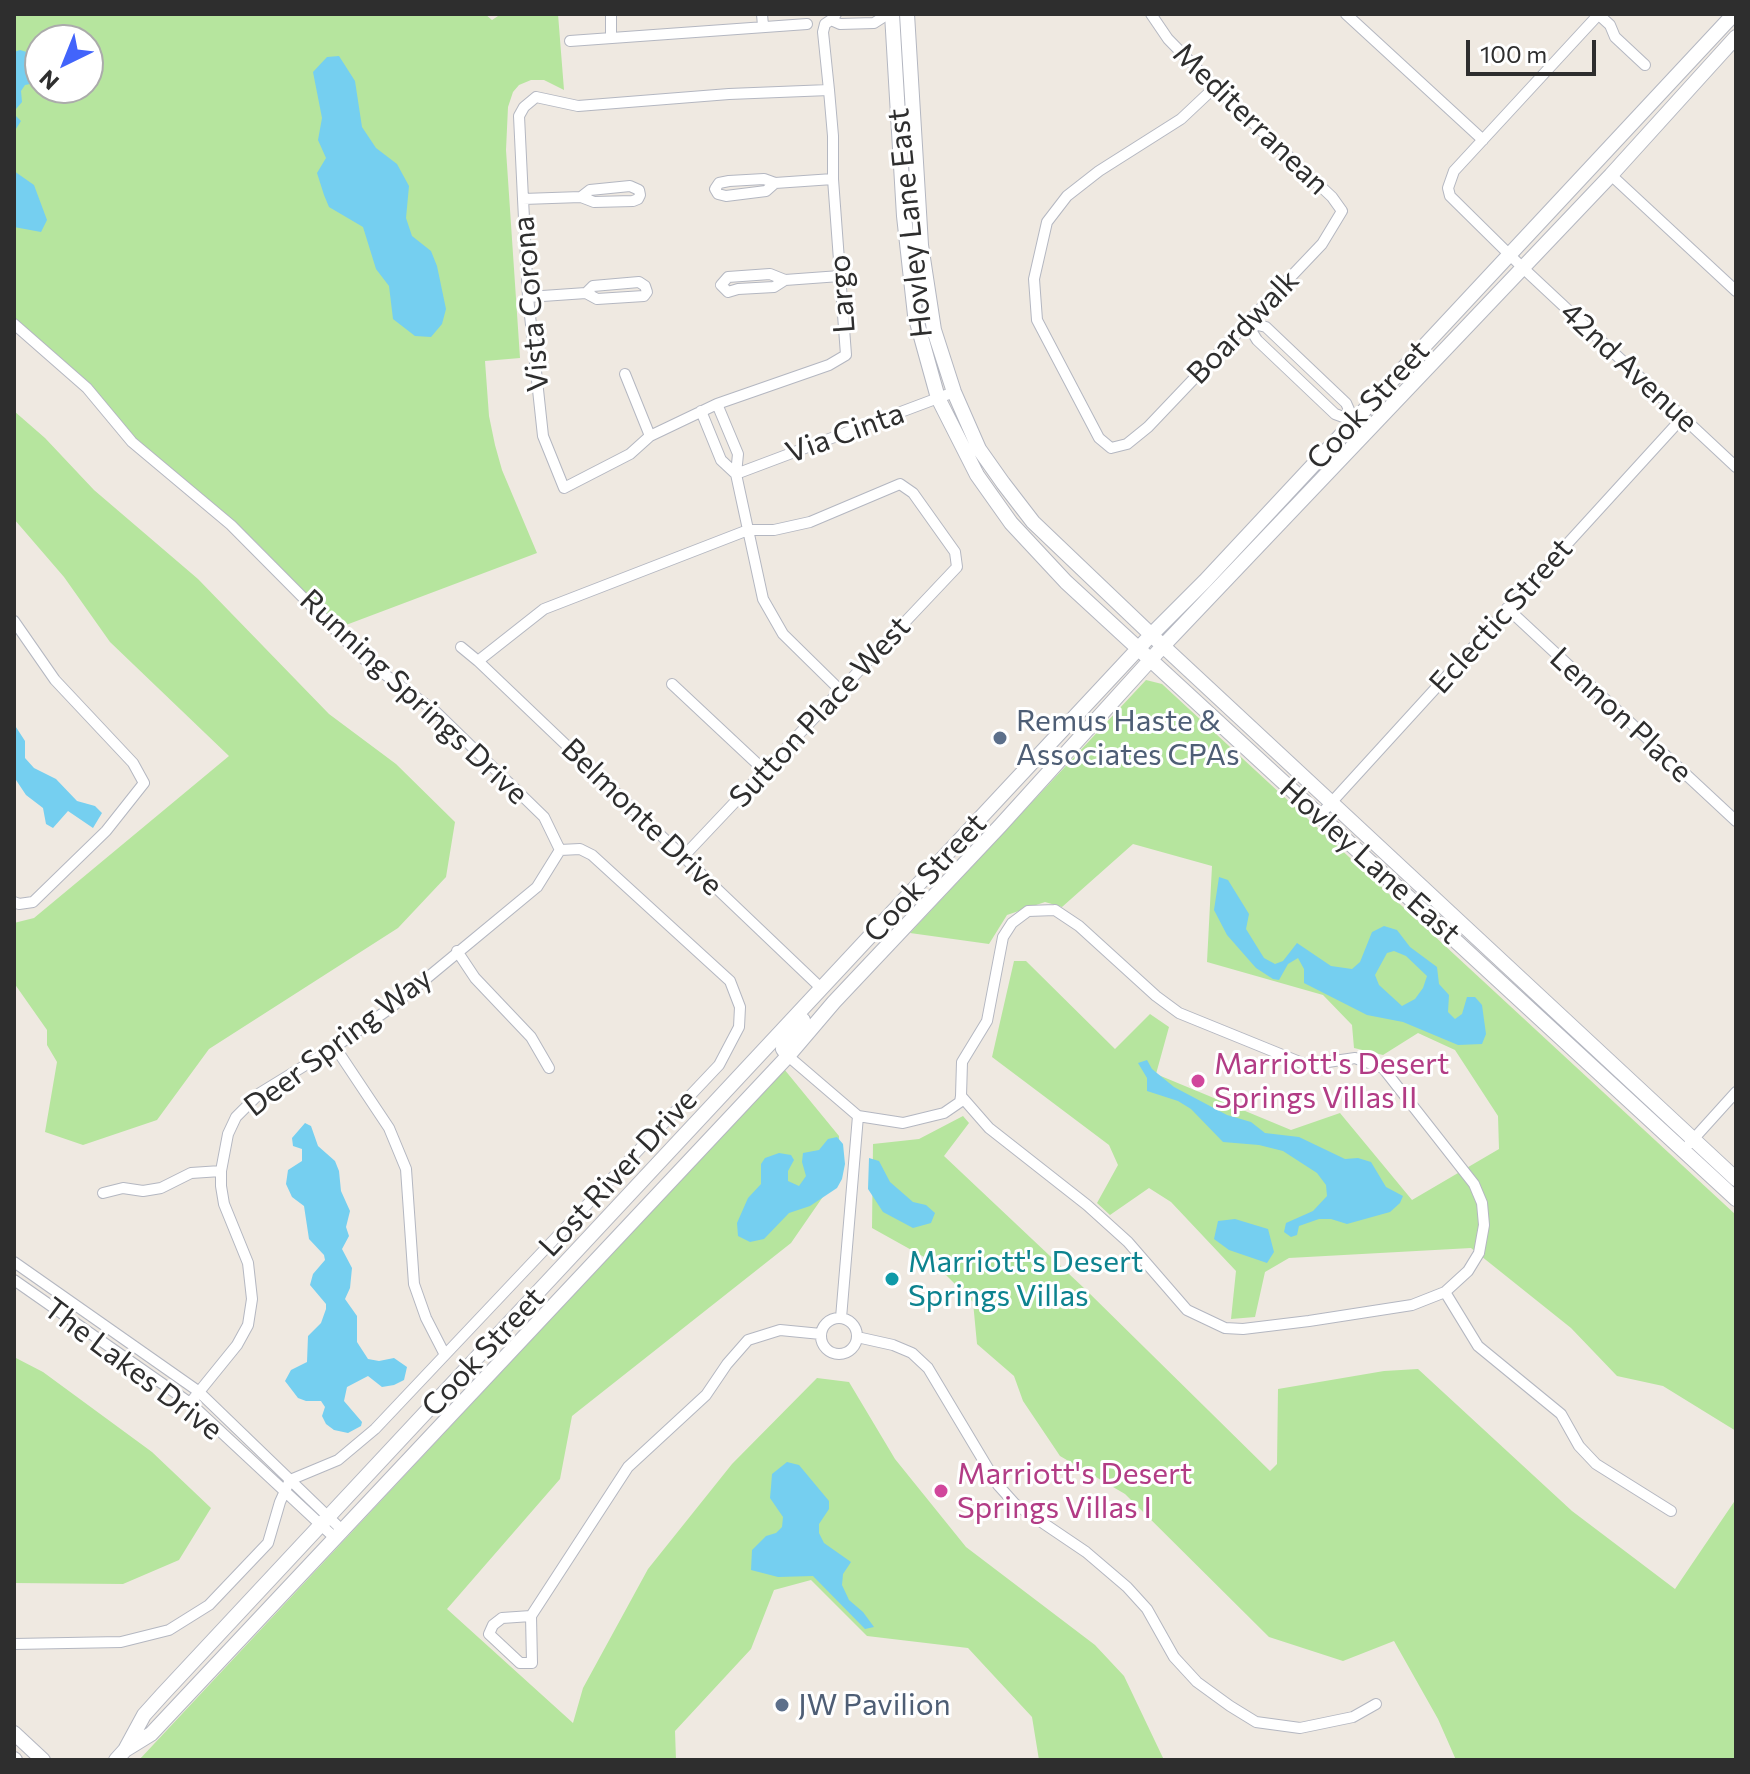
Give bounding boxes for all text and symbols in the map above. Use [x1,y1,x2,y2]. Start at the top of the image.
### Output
north arrow [24,24,104,104]
scale bar [1470,24,1600,74]
street label: Mediterranean [1166,36,1336,202]
text: 100 m [1480,39,1547,68]
text: N [33,65,64,96]
street label: Hovley Lane East [880,106,940,340]
street label: Vista Corona [505,215,557,393]
street label: Largo [821,253,863,335]
street label: Boardwalk [1180,262,1306,392]
street label: 42nd Avenue [1553,294,1705,440]
street label: Cook Street [1299,333,1437,477]
street label: Via Cinta [781,395,909,471]
street label: Eclectic Street [1422,531,1580,701]
street label: Running Springs Drive [293,582,535,812]
street label: Sutton Place West [722,609,918,815]
street label: Lennon Place [1543,640,1699,790]
place label: Remus Haste & Associates CPAs [1016,703,1240,774]
marker: Remus Haste & Associates CPAs [991,729,1009,747]
street label: Belmonte Drive [554,731,730,903]
street label: Hovley Lane East [1272,770,1468,952]
street label: Cook Street [856,806,994,950]
street label: Deer Spring Way [237,960,439,1124]
place label: Marriott's Desert Springs Villas II [1214,1046,1449,1116]
marker: Marriott's Desert Springs Villas II [1189,1072,1207,1090]
street label: Lost River Drive [531,1082,705,1264]
place label: Marriott's Desert Springs Villas [908,1244,1143,1314]
marker: Marriott's Desert Springs Villas [883,1270,901,1288]
street label: Cook Street [414,1280,552,1424]
street label: The Lakes Drive [37,1290,229,1448]
place label: Marriott's Desert Springs Villas I [957,1456,1192,1526]
marker: Marriott's Desert Springs Villas I [932,1482,950,1500]
place label: JW Pavilion [798,1687,951,1723]
marker: JW Pavilion [773,1696,791,1714]

